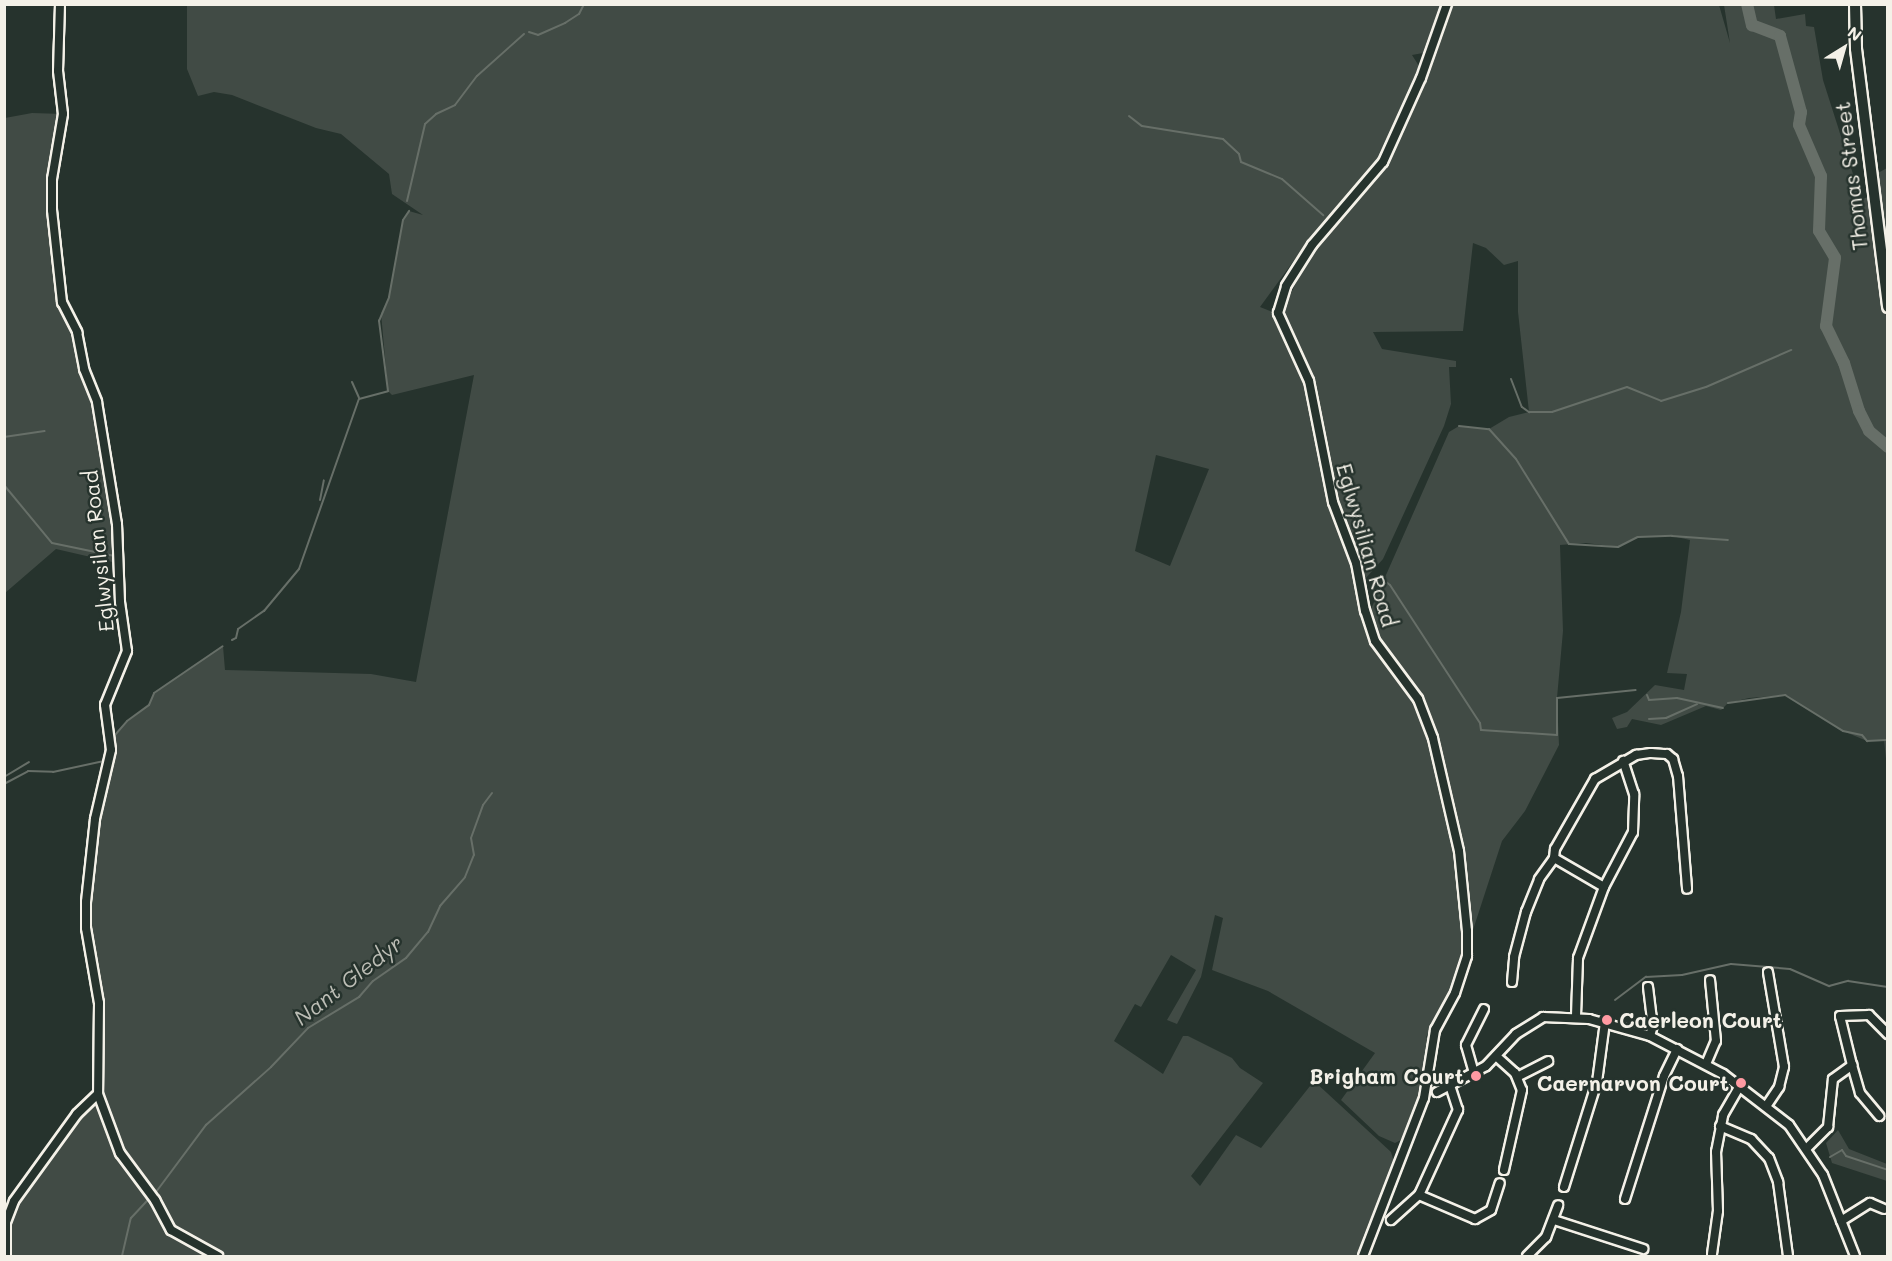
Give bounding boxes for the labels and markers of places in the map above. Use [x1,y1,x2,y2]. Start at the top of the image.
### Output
place label: Caerleon Court [1619,1007,1782,1033]
marker: Caerleon Court [1600,1013,1614,1027]
place label: Brigham Court [1309,1063,1464,1089]
marker: Brigham Court [1469,1069,1483,1083]
place label: Caernarvon Court [1537,1070,1729,1096]
marker: Caernarvon Court [1734,1076,1748,1090]

